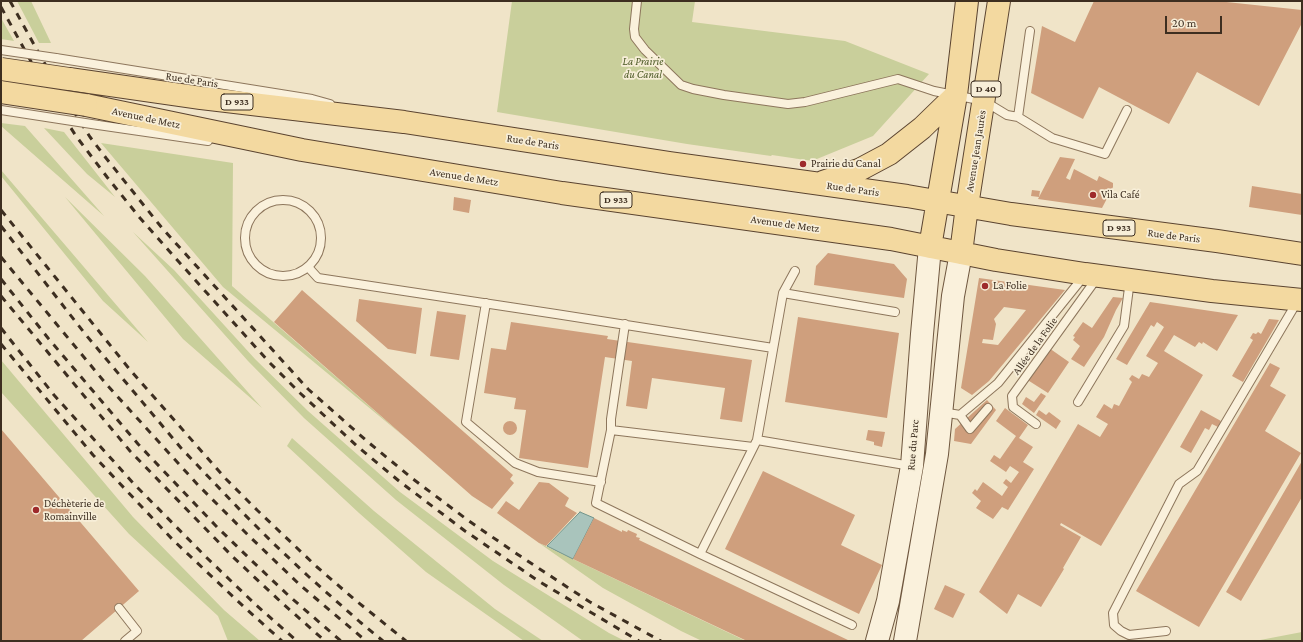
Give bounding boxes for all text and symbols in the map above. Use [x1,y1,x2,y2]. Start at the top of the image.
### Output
scale bar [1167,8,1224,34]
text: 20 m [1172,16,1196,30]
park label: La Prairie du Canal [623,55,663,81]
street label: Rue de Paris [165,69,219,91]
road number: D 40 [971,81,1001,97]
road number: D 933 [221,94,253,110]
street label: Avenue de Metz [111,104,181,132]
street label: Avenue Jean Jaurès [963,109,989,193]
street label: Rue de Paris [506,131,560,153]
place label: Prairie du Canal [811,157,881,171]
marker: Prairie du Canal [798,159,808,169]
street label: Avenue de Metz [429,165,499,189]
street label: Rue de Paris [826,179,880,199]
place label: Vila Café [1101,188,1140,202]
marker: Vila Café [1088,190,1098,200]
road number: D 933 [600,192,632,208]
street label: Avenue de Metz [750,213,820,235]
road number: D 933 [1103,220,1135,236]
street label: Rue de Paris [1147,226,1201,246]
place label: La Folie [993,279,1027,293]
marker: La Folie [980,281,990,291]
street label: Allée de la Folie [1010,315,1060,377]
street label: Rue du Parc [904,419,922,471]
place label: Déchèterie de Romainville [44,497,104,523]
marker: Déchèterie de Romainville [31,505,41,515]

